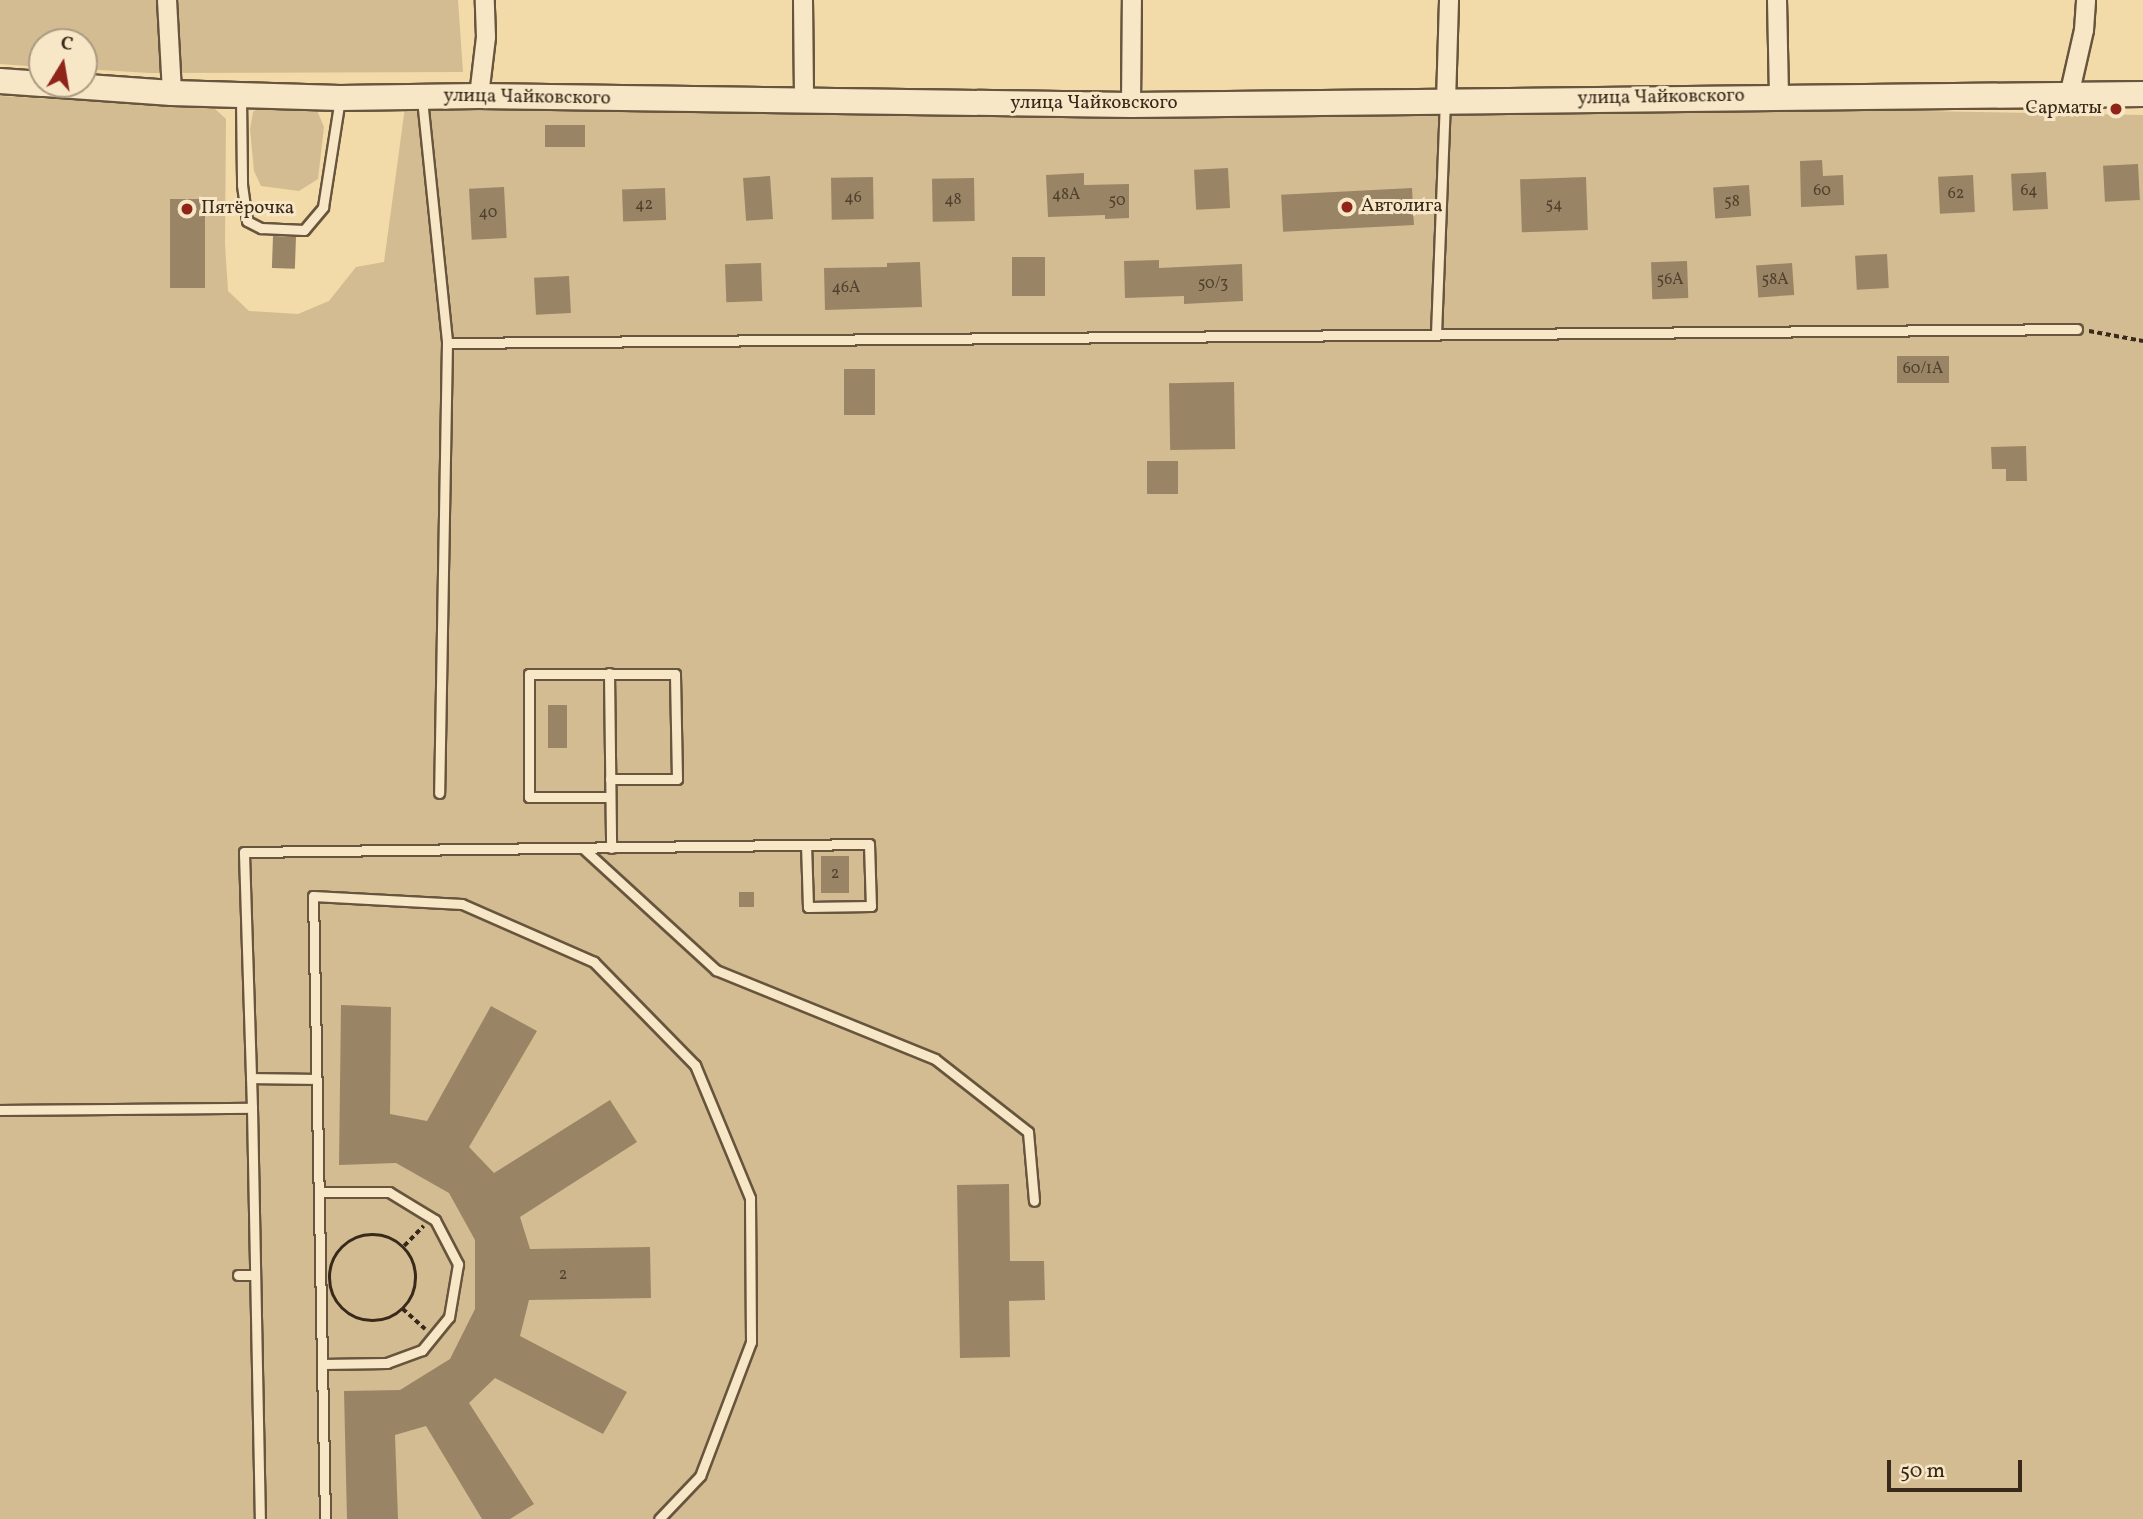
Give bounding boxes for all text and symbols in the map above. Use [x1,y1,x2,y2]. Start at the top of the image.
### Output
north arrow [28,28,98,98]
text: С [58,30,75,58]
street label: улица Чайковского [443,85,611,111]
street label: улица Чайковского [1577,85,1745,111]
street label: улица Чайковского [1010,93,1178,115]
place label: Сарматы [2026,98,2102,120]
marker: Сарматы [2108,101,2124,117]
house number: 60 [1813,181,1831,201]
house number: 64 [2020,181,2038,201]
house number: 62 [1948,184,1964,204]
house number: 48А [1052,185,1080,205]
house number: 46 [844,188,862,208]
house number: 48 [944,190,962,210]
house number: 50 [1109,191,1125,211]
house number: 58 [1724,192,1740,212]
house number: 42 [635,195,653,215]
house number: 54 [1545,195,1563,215]
place label: Автолига [1361,196,1443,218]
place label: Пятёрочка [201,198,294,220]
marker: Автолига [1339,199,1355,215]
marker: Пятёрочка [179,201,195,217]
house number: 40 [479,203,497,223]
house number: 56А [1656,270,1684,290]
house number: 58А [1761,270,1789,290]
house number: 50/3 [1198,274,1228,294]
house number: 46А [832,278,860,298]
house number: 60/1А [1903,359,1943,379]
house number: 2 [831,864,839,884]
house number: 2 [559,1265,567,1285]
scale bar [1891,1446,2026,1490]
text: 50 m [1900,1457,1945,1486]

